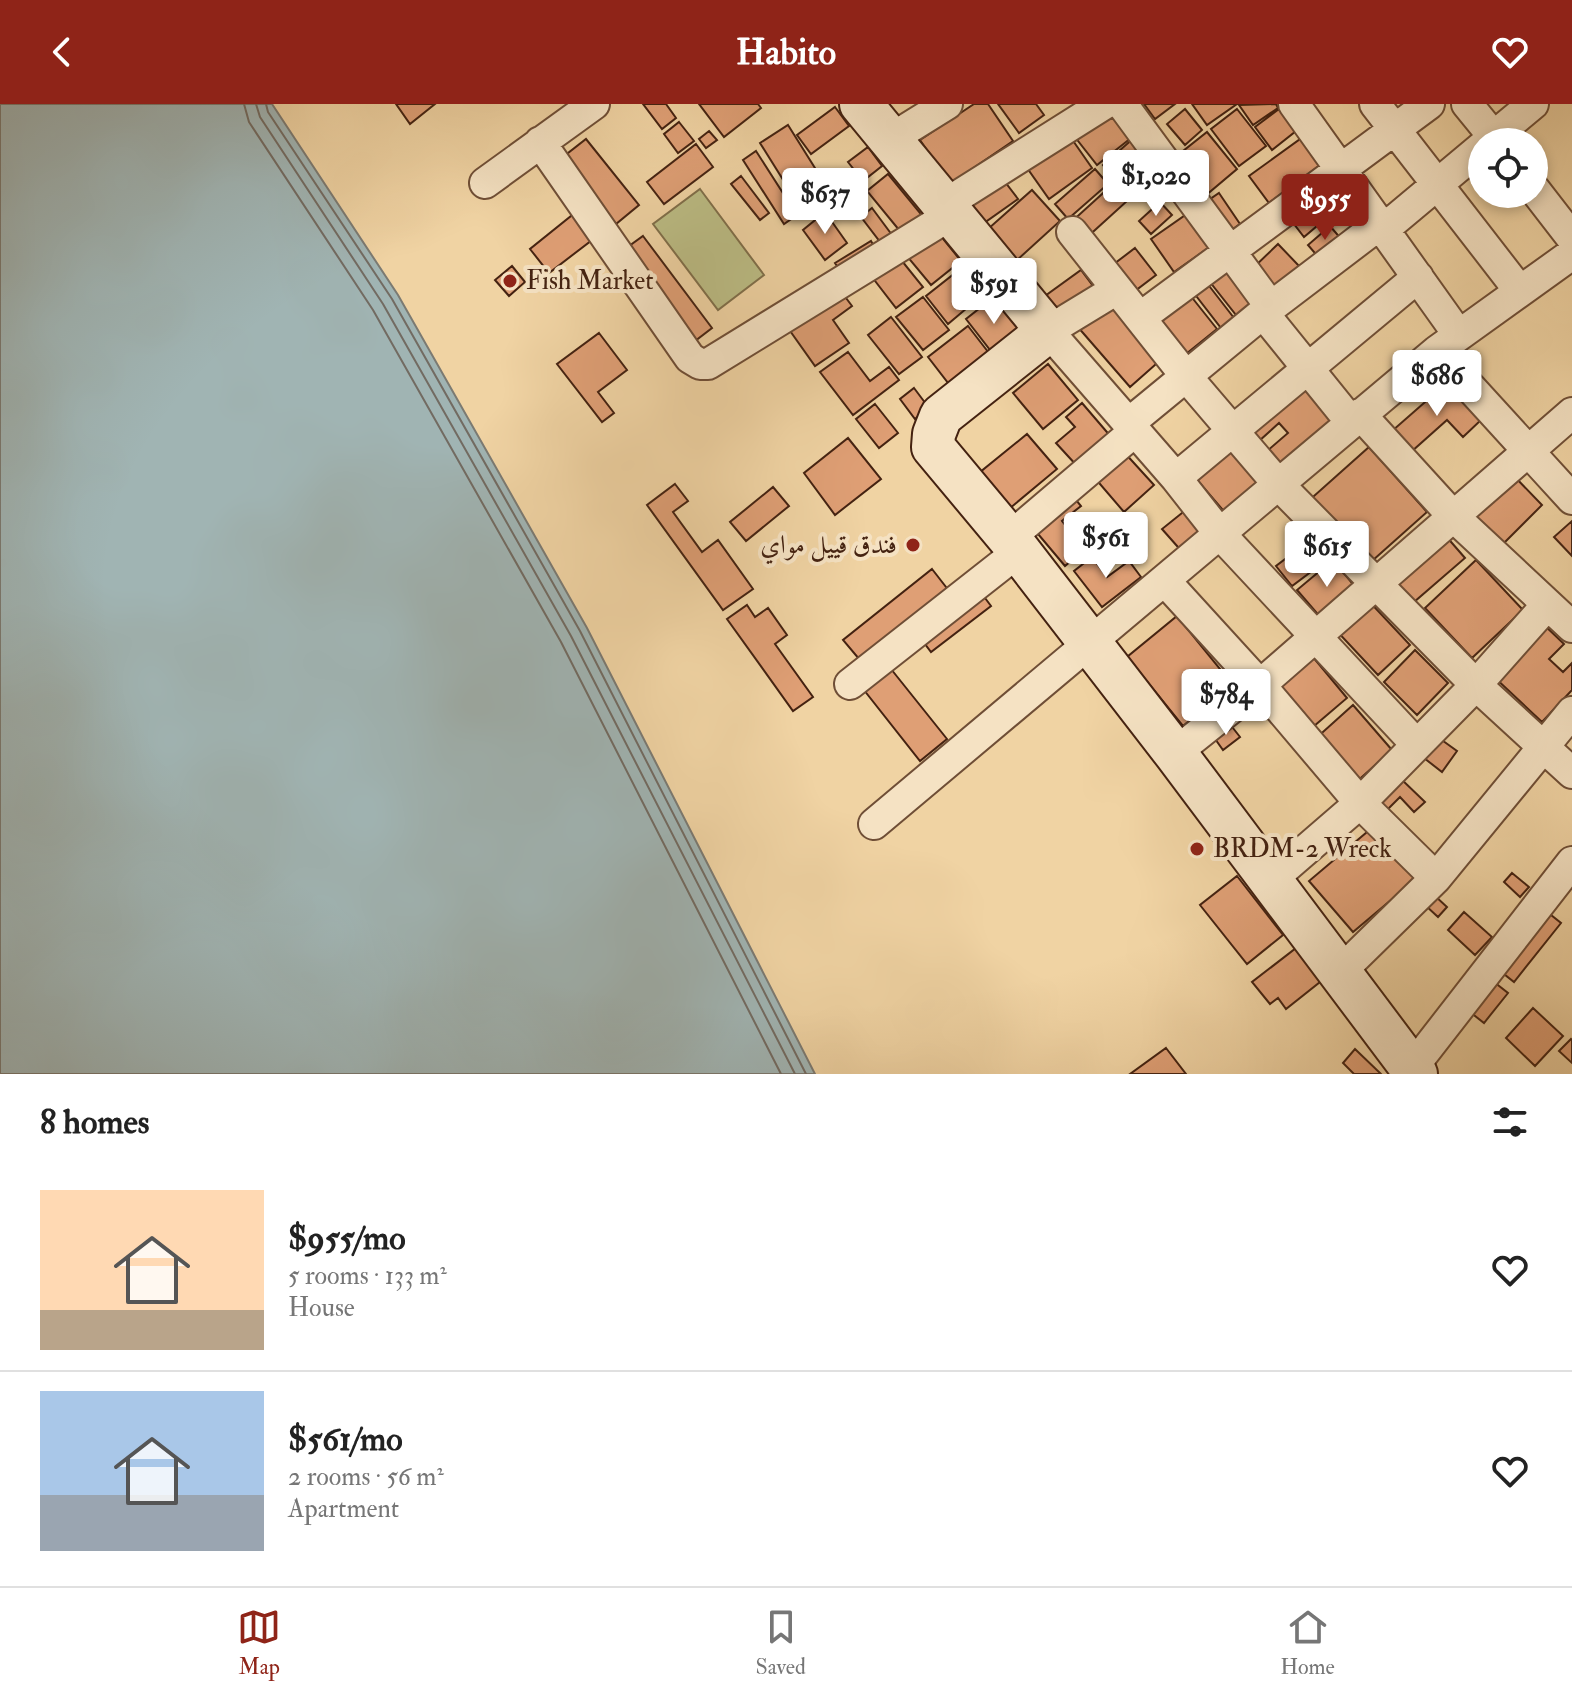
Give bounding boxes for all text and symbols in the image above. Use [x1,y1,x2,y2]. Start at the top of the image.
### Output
icon: back [40,30,84,74]
text: Habito [736,30,836,75]
icon: heart [1488,30,1532,74]
map controls [1468,128,1548,208]
button: locate [1468,128,1548,208]
pin: $1,020 [1091,150,1221,218]
text: $1,020 [1121,160,1191,192]
pin: $637 [778,168,872,236]
pin: $955 [1278,174,1372,242]
text: $637 [800,178,850,210]
text: $955 [1300,184,1350,216]
pin: $591 [947,258,1041,326]
place label: Fish Market [526,265,654,297]
text: $591 [970,268,1018,300]
marker: Fish Market [501,272,519,290]
pin: $686 [1390,350,1484,418]
text: $686 [1410,360,1464,392]
pin: $561 [1059,512,1153,580]
pin: $615 [1280,521,1374,589]
text: $561 [1082,522,1130,554]
place label: فندق قييل مواي [760,529,897,565]
text: $615 [1303,531,1351,563]
marker: فندق قييل مواي [904,536,922,554]
pin: $784 [1179,669,1273,737]
text: $784 [1200,679,1252,711]
place label: BRDM-2 Wreck [1213,833,1392,865]
marker: BRDM-2 Wreck [1188,840,1206,858]
icon: filters [1488,1100,1532,1144]
text: 8 homes [40,1101,149,1144]
text: $955/mo [288,1217,406,1260]
icon: home [104,1222,200,1318]
icon: heart [1488,1248,1532,1292]
text: 5 rooms · 133 m² [288,1260,447,1292]
text: House [288,1292,355,1324]
text: $561/mo [288,1418,403,1461]
icon: home [104,1423,200,1519]
icon: heart [1488,1449,1532,1493]
text: 2 rooms · 56 m² [288,1461,444,1493]
text: Apartment [288,1493,399,1525]
tab: Map [237,1605,281,1681]
tab: Saved [756,1605,806,1681]
tab: Home [1280,1605,1335,1681]

